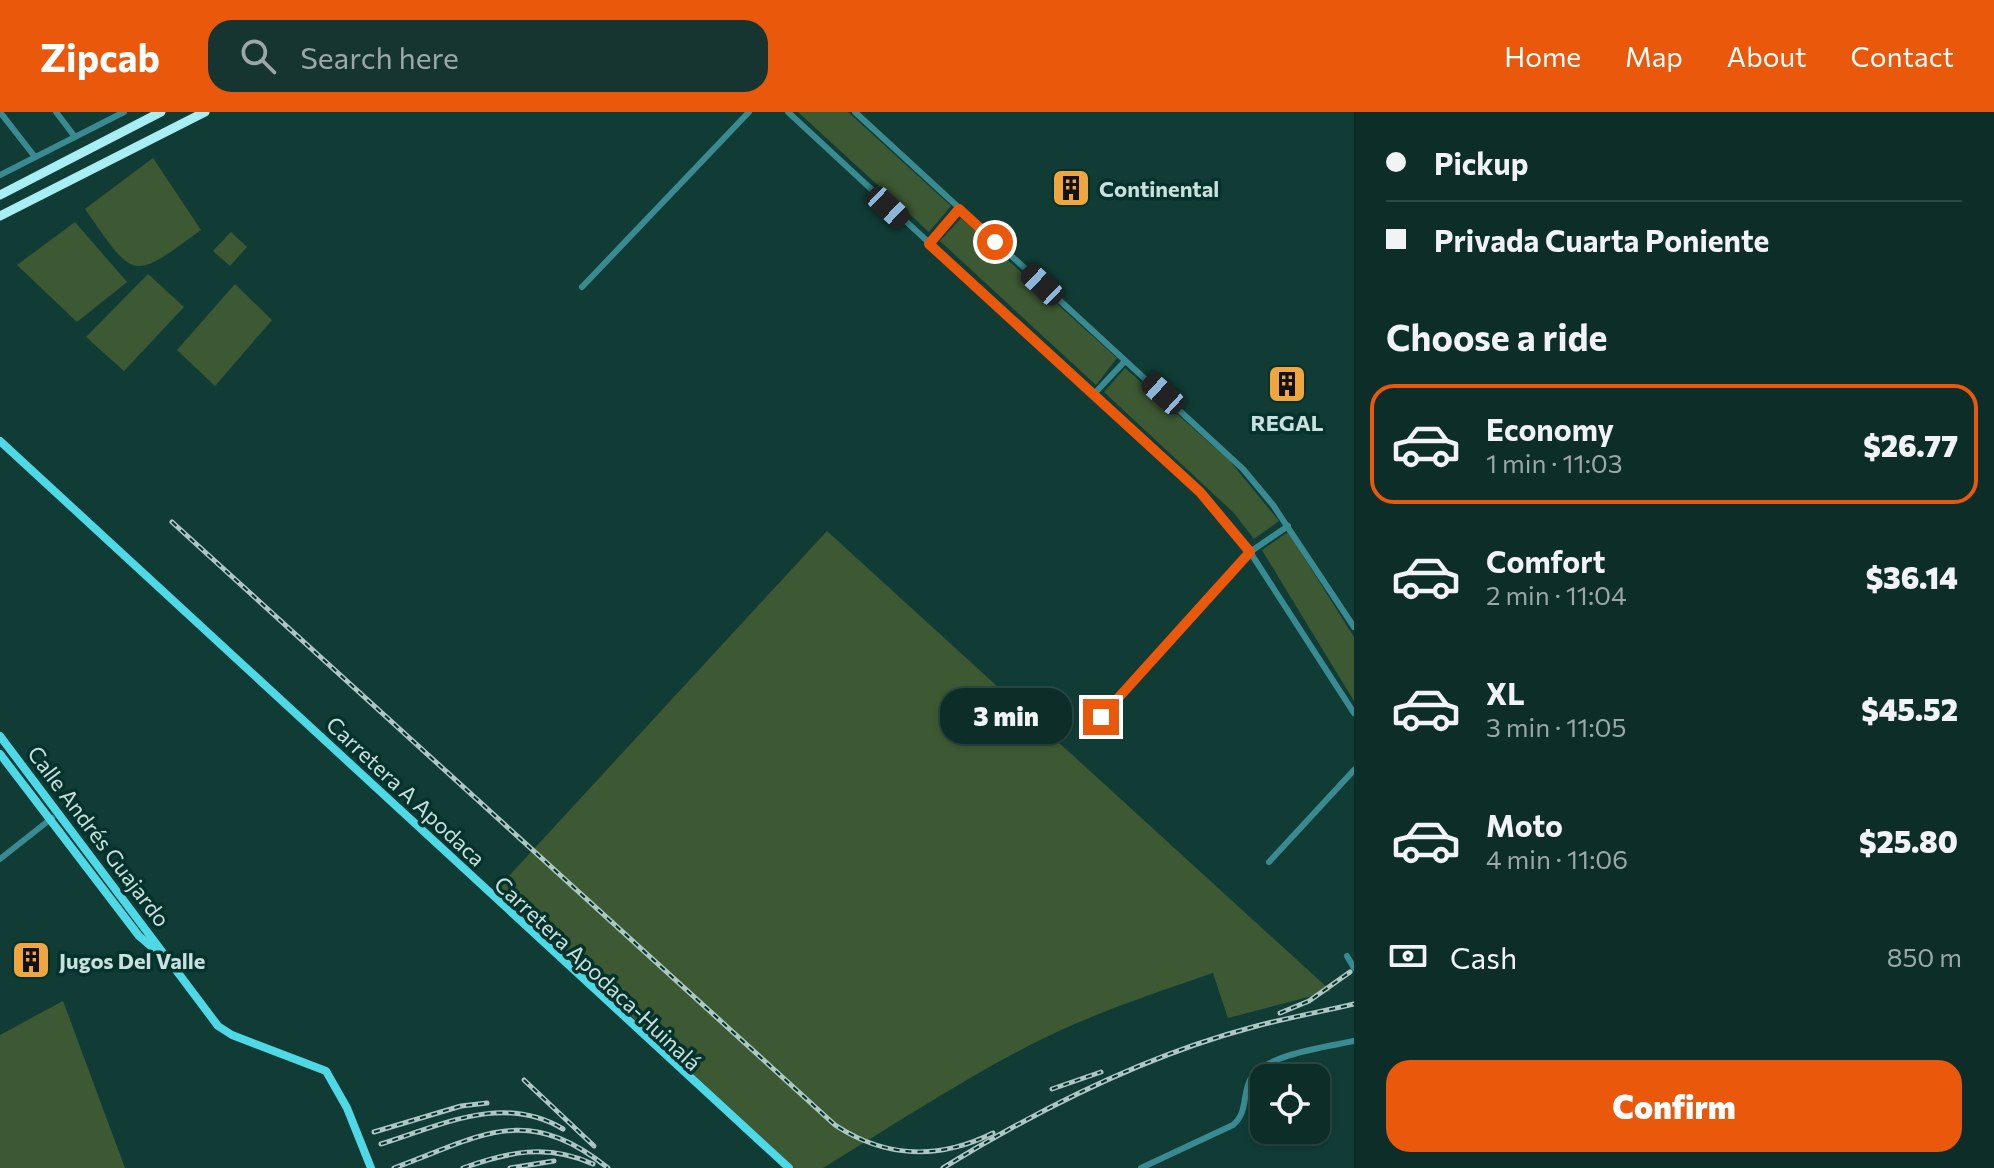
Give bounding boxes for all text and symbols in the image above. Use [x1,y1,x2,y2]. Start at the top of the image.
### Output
search box [208,20,768,92]
text: Zipcab [40,33,160,80]
icon: search [236,34,280,78]
text: Search here [300,38,459,75]
text: Home [1504,39,1581,73]
text: Map [1625,39,1683,73]
text: About [1727,39,1807,73]
text: Contact [1851,39,1954,73]
text: Pickup [1434,144,1528,181]
building icon: Continental [1050,167,1092,209]
place label: Continental [1099,175,1219,202]
car [862,182,914,232]
text: Privada Cuarta Poniente [1434,221,1769,258]
route start [977,224,1013,260]
car [1016,260,1068,310]
text: Choose a ride [1386,314,1607,358]
building icon: REGAL [1266,363,1308,405]
car [1137,369,1189,419]
icon: car [1390,408,1462,480]
place label: REGAL [1251,409,1324,436]
text: Economy [1486,410,1614,447]
text: $26.77 [1863,426,1958,463]
text: 1 min · 11:03 [1486,447,1623,478]
icon: car [1390,540,1462,612]
text: Comfort [1486,542,1605,579]
text: $36.14 [1866,558,1958,595]
text: 2 min · 11:04 [1486,579,1627,610]
icon: car [1390,672,1462,744]
text: XL [1486,674,1525,711]
callout: 3 min [941,689,1073,745]
text: $45.52 [1861,690,1958,727]
route end [1083,699,1119,735]
text: 3 min [973,700,1039,731]
street label: Carretera A Apodaca [321,710,491,872]
text: 3 min · 11:05 [1486,711,1626,742]
street label: Calle Andrés Guajardo [22,740,176,932]
icon: car [1390,804,1462,876]
text: Moto [1486,806,1563,843]
text: $25.80 [1859,822,1958,859]
text: 4 min · 11:06 [1486,843,1628,874]
street label: Carretera Apodaca-Huinalá [489,870,707,1076]
icon: cash [1386,934,1430,978]
text: Cash [1450,938,1517,975]
building icon: Jugos Del Valle [10,939,52,981]
text: 850 m [1887,941,1962,972]
place label: Jugos Del Valle [59,947,205,974]
button: Confirm [1386,1060,1962,1152]
map controls [1250,1064,1330,1144]
button: locate [1250,1064,1330,1144]

